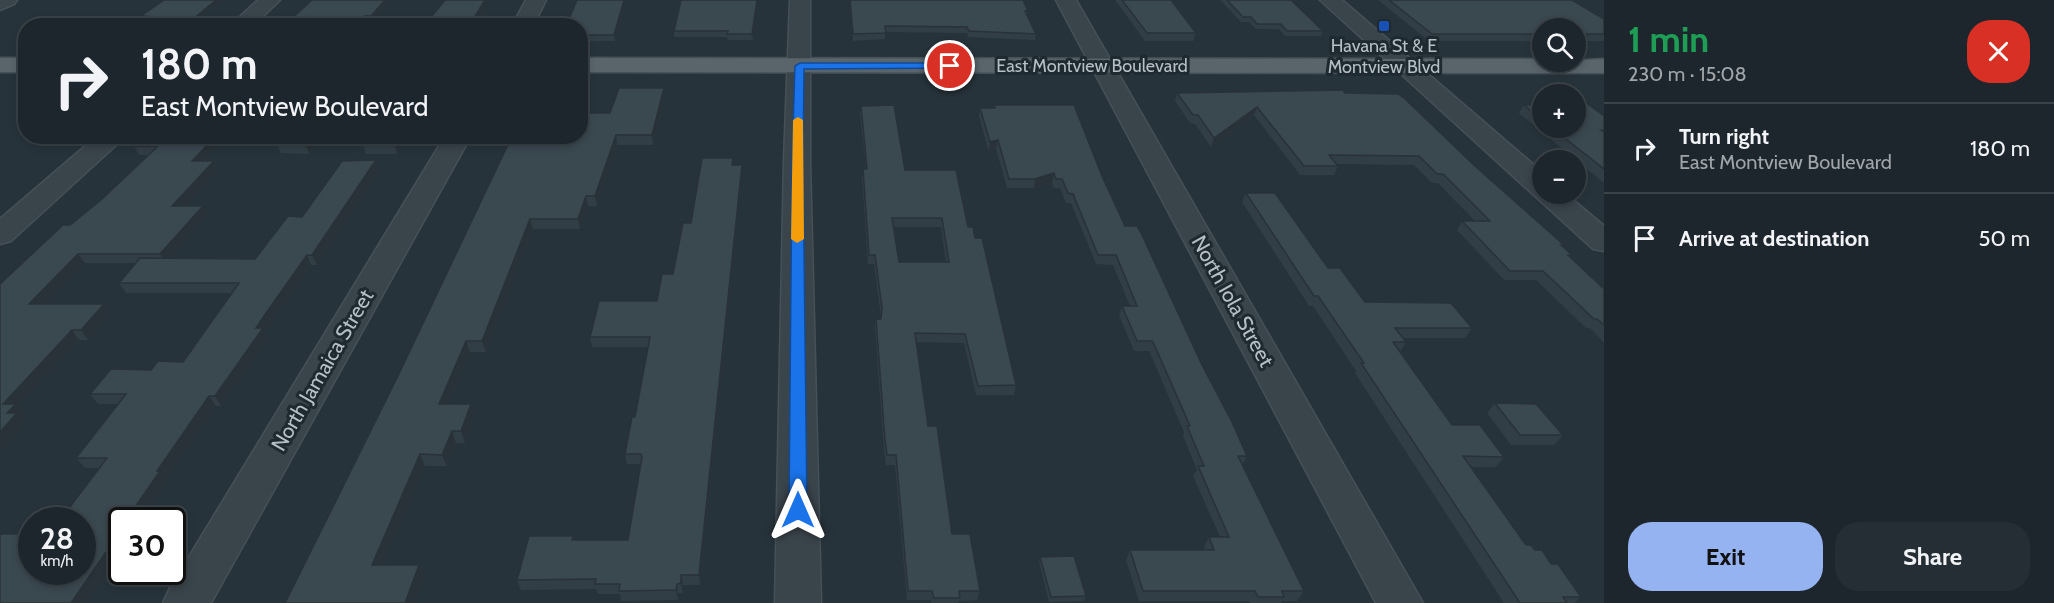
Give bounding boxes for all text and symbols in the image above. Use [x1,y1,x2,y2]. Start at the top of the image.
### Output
text: 1 min [1628,17,1709,61]
map controls [1532,18,1586,204]
button: search [1532,18,1586,72]
marker: Havana St & E Montview Blvd [1377,19,1391,33]
button: close [1967,20,2030,83]
place label: Havana St & E Montview Blvd [1328,35,1440,78]
text: 180 m [141,38,257,90]
pin [924,40,975,91]
icon: right [42,42,120,120]
icon: arrive [933,49,966,82]
street label: East Montview Boulevard [996,55,1188,77]
text: 230 m · 15:08 [1628,62,1747,86]
button: + [1532,84,1586,138]
text: East Montview Boulevard [141,90,429,123]
text: Turn right [1679,123,1769,150]
icon: right [1628,132,1661,165]
text: 180 m [1970,135,2030,162]
button: − [1532,150,1586,204]
text: East Montview Boulevard [1679,150,1892,174]
icon: arrive [1628,222,1661,255]
text: Arrive at destination [1679,225,1869,252]
text: 50 m [1978,225,2030,252]
street label: North Iola Street [1187,231,1279,371]
street label: North Jamaica Street [266,285,378,455]
position arrow [766,478,830,542]
speed limit sign: 30 [108,507,186,585]
text: 28 [40,520,74,557]
button: Exit [1628,522,1823,591]
button: Share [1835,522,2030,591]
text: km/h [41,552,73,570]

